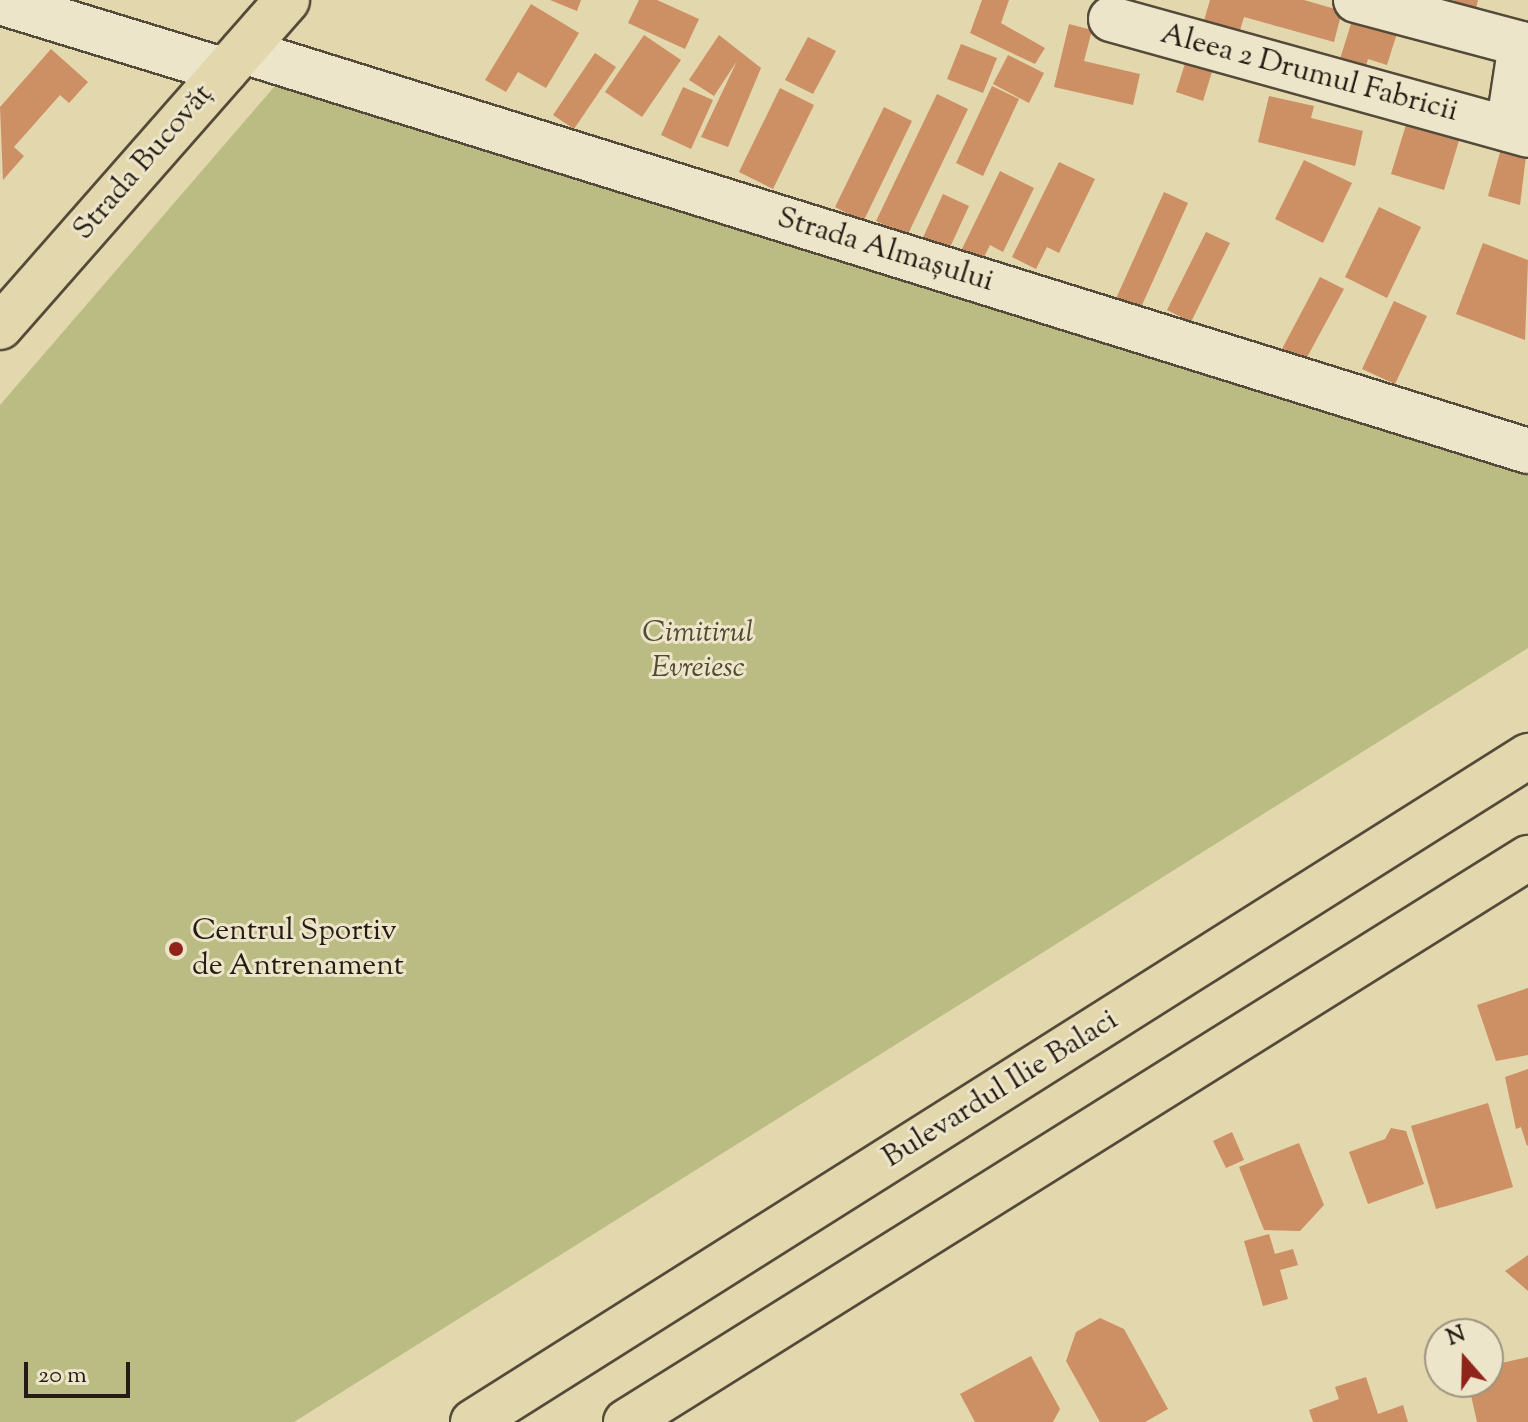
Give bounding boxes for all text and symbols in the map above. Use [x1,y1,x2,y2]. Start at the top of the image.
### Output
street label: Aleea 2 Drumul Fabricii [1156,17,1462,131]
street label: Strada Bucovăț [67,78,221,248]
street label: Strada Almașului [772,201,998,301]
park label: Cimitirul Evreiesc [642,616,754,686]
place label: Centrul Sportiv de Antrenament [192,914,404,984]
marker: Centrul Sportiv de Antrenament [167,940,185,958]
street label: Bulevardul Ilie Balaci [877,1003,1125,1177]
north arrow [1424,1318,1504,1398]
text: N [1443,1319,1470,1355]
scale bar [28,1346,134,1396]
text: 20 m [38,1359,87,1393]

